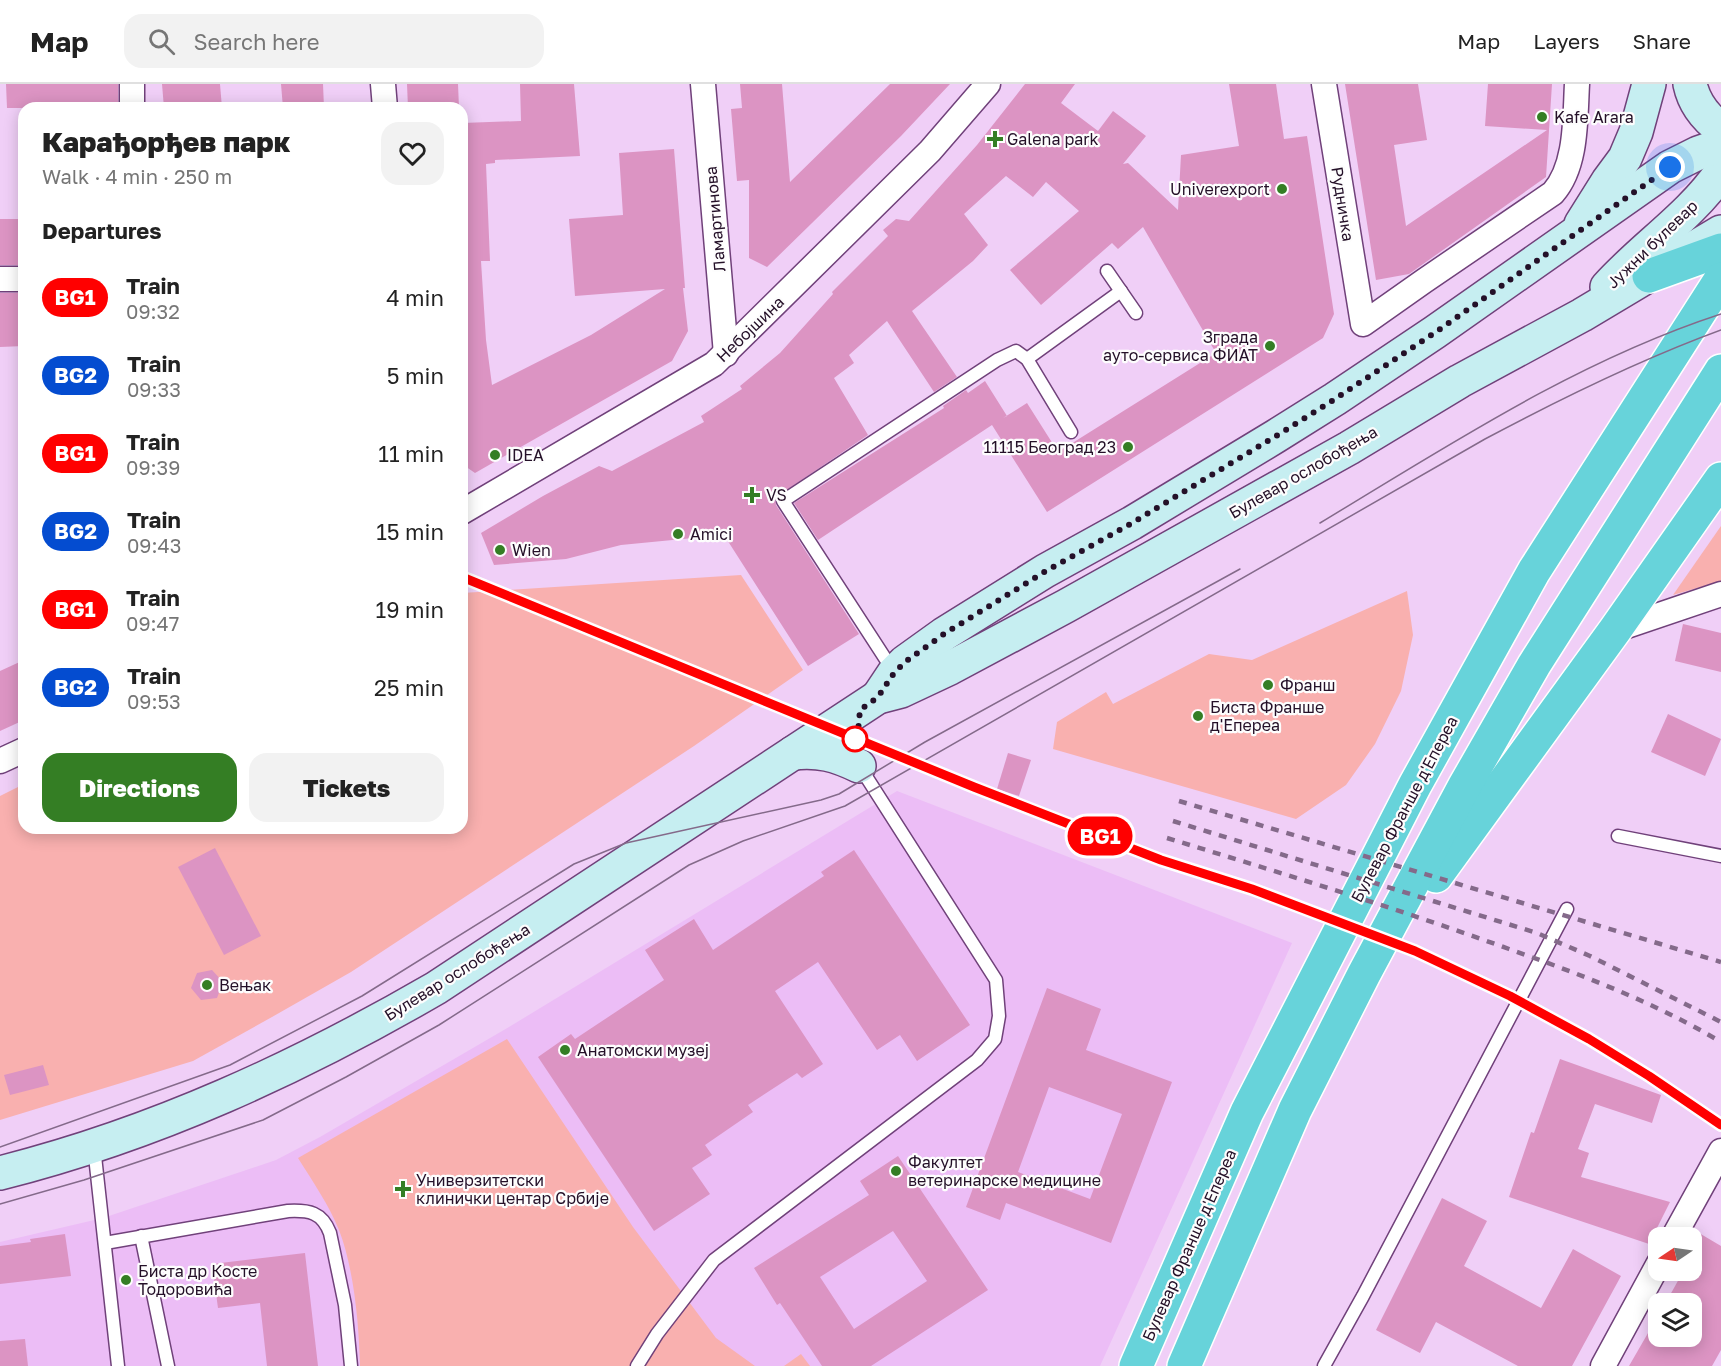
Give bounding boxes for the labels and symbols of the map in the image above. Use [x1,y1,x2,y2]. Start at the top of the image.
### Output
place label: Kafe Arara [1554,107,1634,127]
marker: Kafe Arara [1535,110,1549,124]
place label: Galena park [1007,129,1099,149]
marker: Galena park [988,132,1002,146]
your location [1655,152,1685,182]
street label: Ламартинова [700,165,730,273]
street label: Рудничка [1327,165,1359,243]
place label: Univerexport [1170,179,1270,199]
marker: Univerexport [1275,182,1289,196]
street label: Јужни булевар [1602,195,1702,292]
street label: Небојшина [712,292,788,366]
place label: Зграда ауто-сервиса ФИАТ [1103,327,1258,365]
marker: Зграда ауто-сервиса ФИАТ [1263,339,1277,353]
street label: Булевар ослобођења [1225,421,1381,523]
place label: 11115 Београд 23 [984,437,1116,457]
marker: 11115 Београд 23 [1121,440,1135,454]
place label: IDEA [507,445,544,465]
marker: IDEA [488,448,502,462]
place label: VS [766,485,787,505]
marker: VS [743,486,761,504]
place label: Amici [690,524,732,544]
marker: Amici [671,527,685,541]
place label: Wien [512,540,551,560]
marker: Wien [493,543,507,557]
place label: Франш [1280,675,1335,695]
marker: Франш [1261,678,1275,692]
place label: Биста Франше д'Епереа [1210,697,1324,735]
marker: Биста Франше д'Епереа [1191,709,1205,723]
street label: Булевар Франше д'Епереа [1346,712,1462,906]
unlabelled marker [842,726,868,752]
line badge: BG1 [1066,816,1134,855]
street label: Булевар ослобођења [380,919,534,1025]
place label: Вењак [219,975,271,995]
marker: Вењак [200,978,214,992]
place label: Анатомски музеј [577,1040,709,1060]
marker: Анатомски музеј [558,1043,572,1057]
street label: Булевар Франше д'Епереа [1138,1146,1240,1344]
place label: Факултет ветеринарске медицине [908,1152,1101,1190]
marker: Факултет ветеринарске медицине [889,1164,903,1178]
place label: Универзитетски клинички центар Србије [416,1170,609,1208]
marker: Универзитетски клинички центар Србије [394,1180,412,1198]
north arrow [1648,1227,1702,1281]
place label: Биста др Косте Тодоровића [138,1261,257,1299]
marker: Биста др Косте Тодоровића [119,1273,133,1287]

